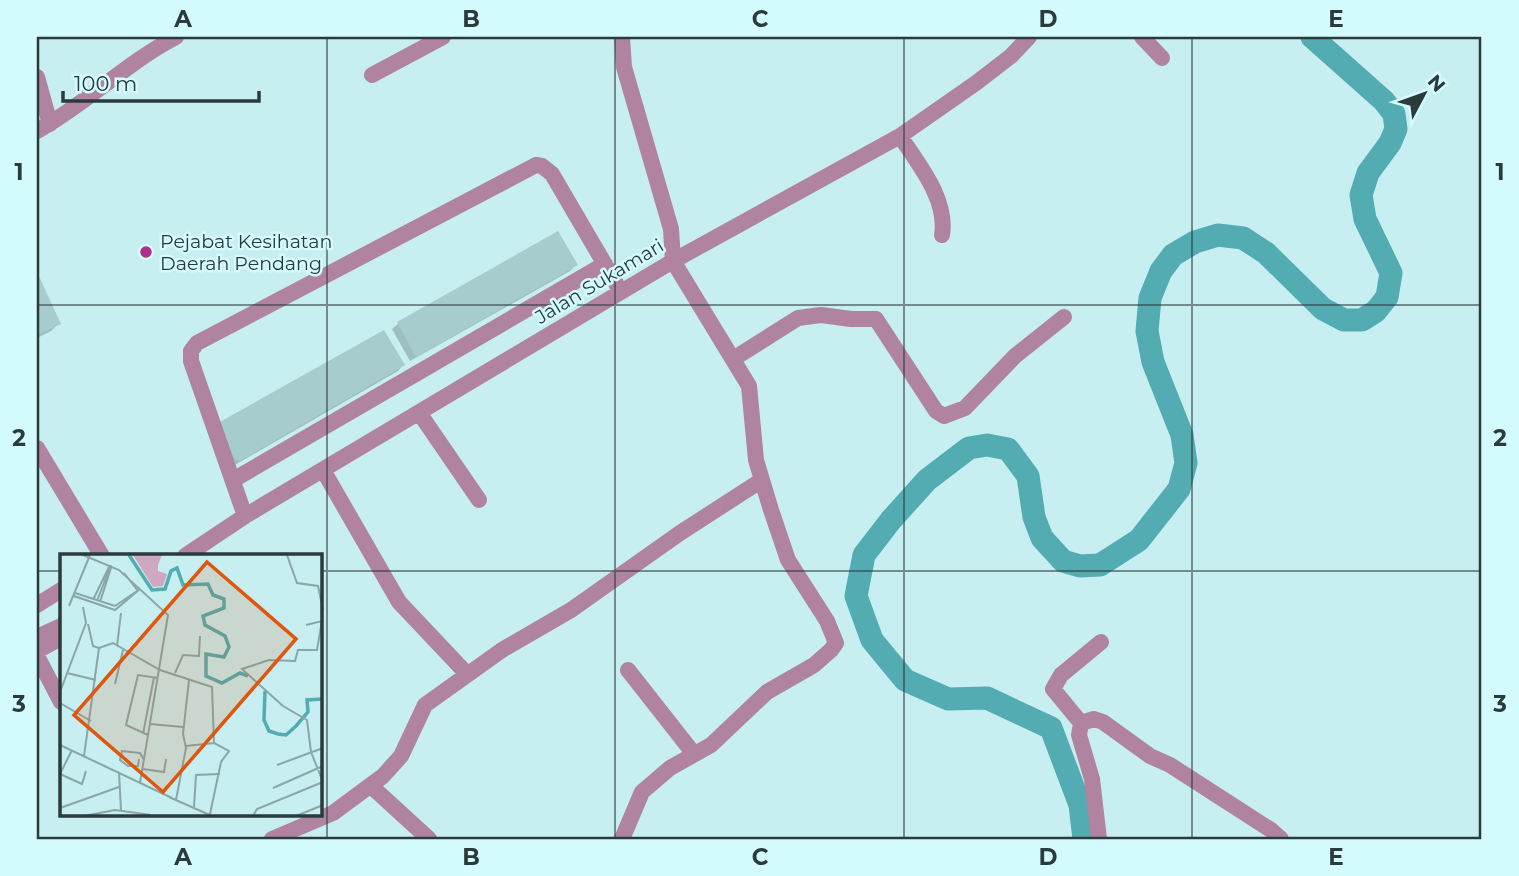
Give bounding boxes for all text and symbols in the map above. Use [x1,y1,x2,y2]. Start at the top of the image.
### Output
text: A [173,5,192,33]
text: B [462,5,480,33]
text: C [752,5,769,33]
text: D [1039,5,1058,33]
text: E [1328,5,1344,33]
scale bar [63,60,259,104]
north arrow [1390,60,1460,130]
text: N [1423,70,1450,97]
text: 100 m [74,71,137,96]
text: 1 [14,158,24,186]
text: 1 [1495,158,1505,186]
place label: Pejabat Kesihatan Daerah Pendang [160,230,332,275]
street label: Jalan Sukamari [530,234,668,329]
marker: Pejabat Kesihatan Daerah Pendang [138,244,154,260]
text: 2 [12,424,26,452]
text: 2 [1493,424,1507,452]
inset map [60,554,322,816]
text: 3 [11,690,26,718]
text: 3 [1492,690,1507,718]
text: A [173,843,192,871]
text: B [462,843,480,871]
text: C [752,843,769,871]
text: D [1039,843,1058,871]
text: E [1328,843,1344,871]

